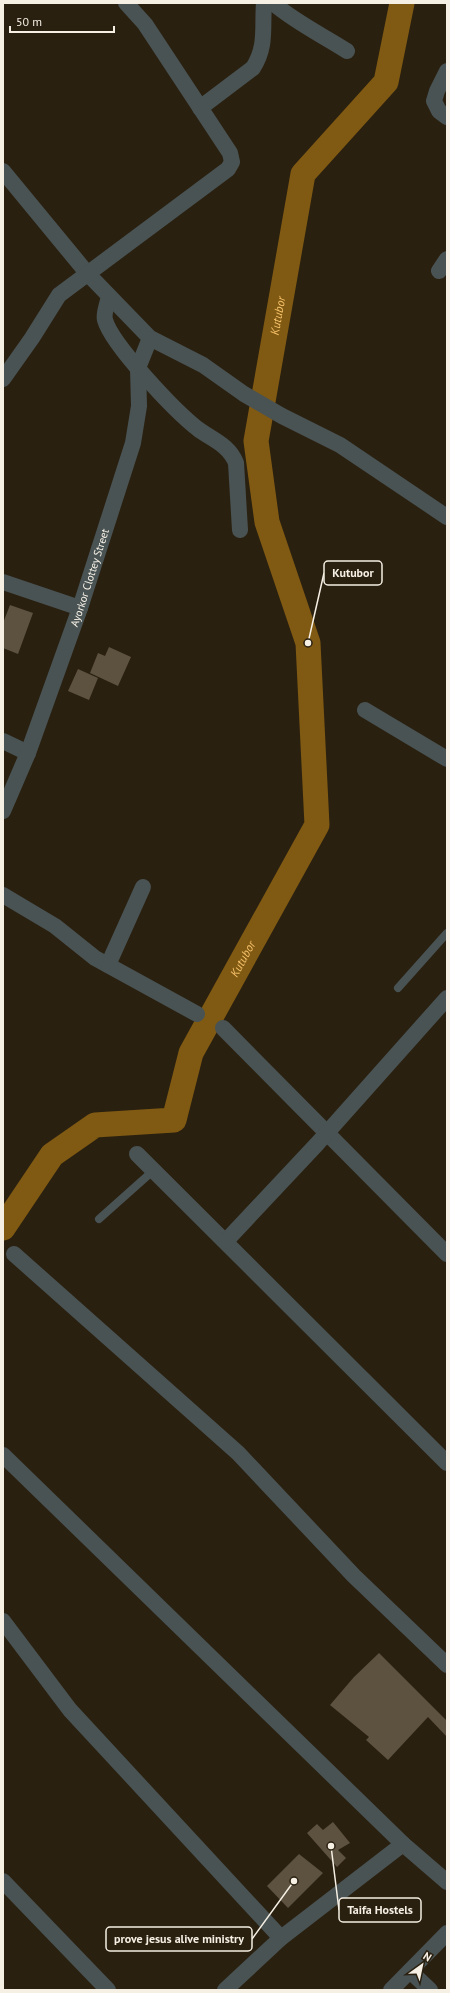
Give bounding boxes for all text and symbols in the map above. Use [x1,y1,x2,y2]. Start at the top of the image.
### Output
scale bar [10,8,114,34]
text: 50 m [16,14,42,29]
water label: Kutubor [267,294,288,336]
street label: Ayorkor Clottey Street [67,527,112,629]
callout: Kutubor [324,561,382,585]
text: Kutubor [332,565,374,580]
water label: Kutubor [227,937,259,979]
callout: Taifa Hostels [339,1898,421,1922]
text: Taifa Hostels [347,1902,413,1917]
callout: prove jesus alive ministry [106,1927,252,1951]
text: prove jesus alive ministry [114,1931,244,1946]
north arrow [402,1945,442,1985]
text: N [421,1949,434,1964]

